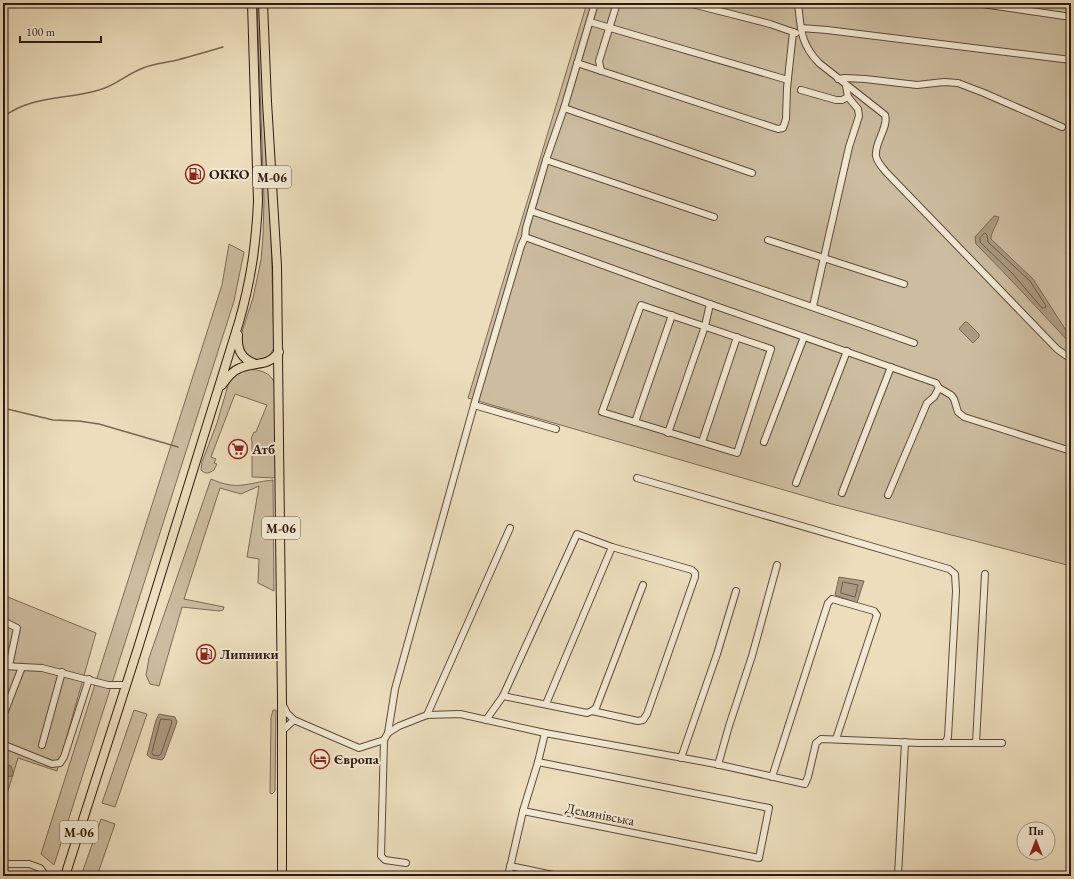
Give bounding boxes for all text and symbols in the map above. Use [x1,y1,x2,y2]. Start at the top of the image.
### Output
scale bar [20,18,101,44]
text: 100 m [26,24,56,40]
fuel station icon: ОККО [184,163,206,185]
place label: ОККО [209,165,250,183]
road number: М-06 [253,166,291,188]
supermarket icon: Атб [227,438,249,460]
place label: Атб [251,440,275,458]
road number: М-06 [262,517,300,539]
fuel station icon: Липники [195,643,217,665]
place label: Липники [220,645,279,663]
hotel icon: Європа [309,748,331,770]
place label: Європа [334,750,380,768]
street label: Демянівська [564,798,636,830]
road number: М-06 [60,821,98,843]
north arrow [1016,821,1056,861]
text: Пн [1028,824,1044,838]

